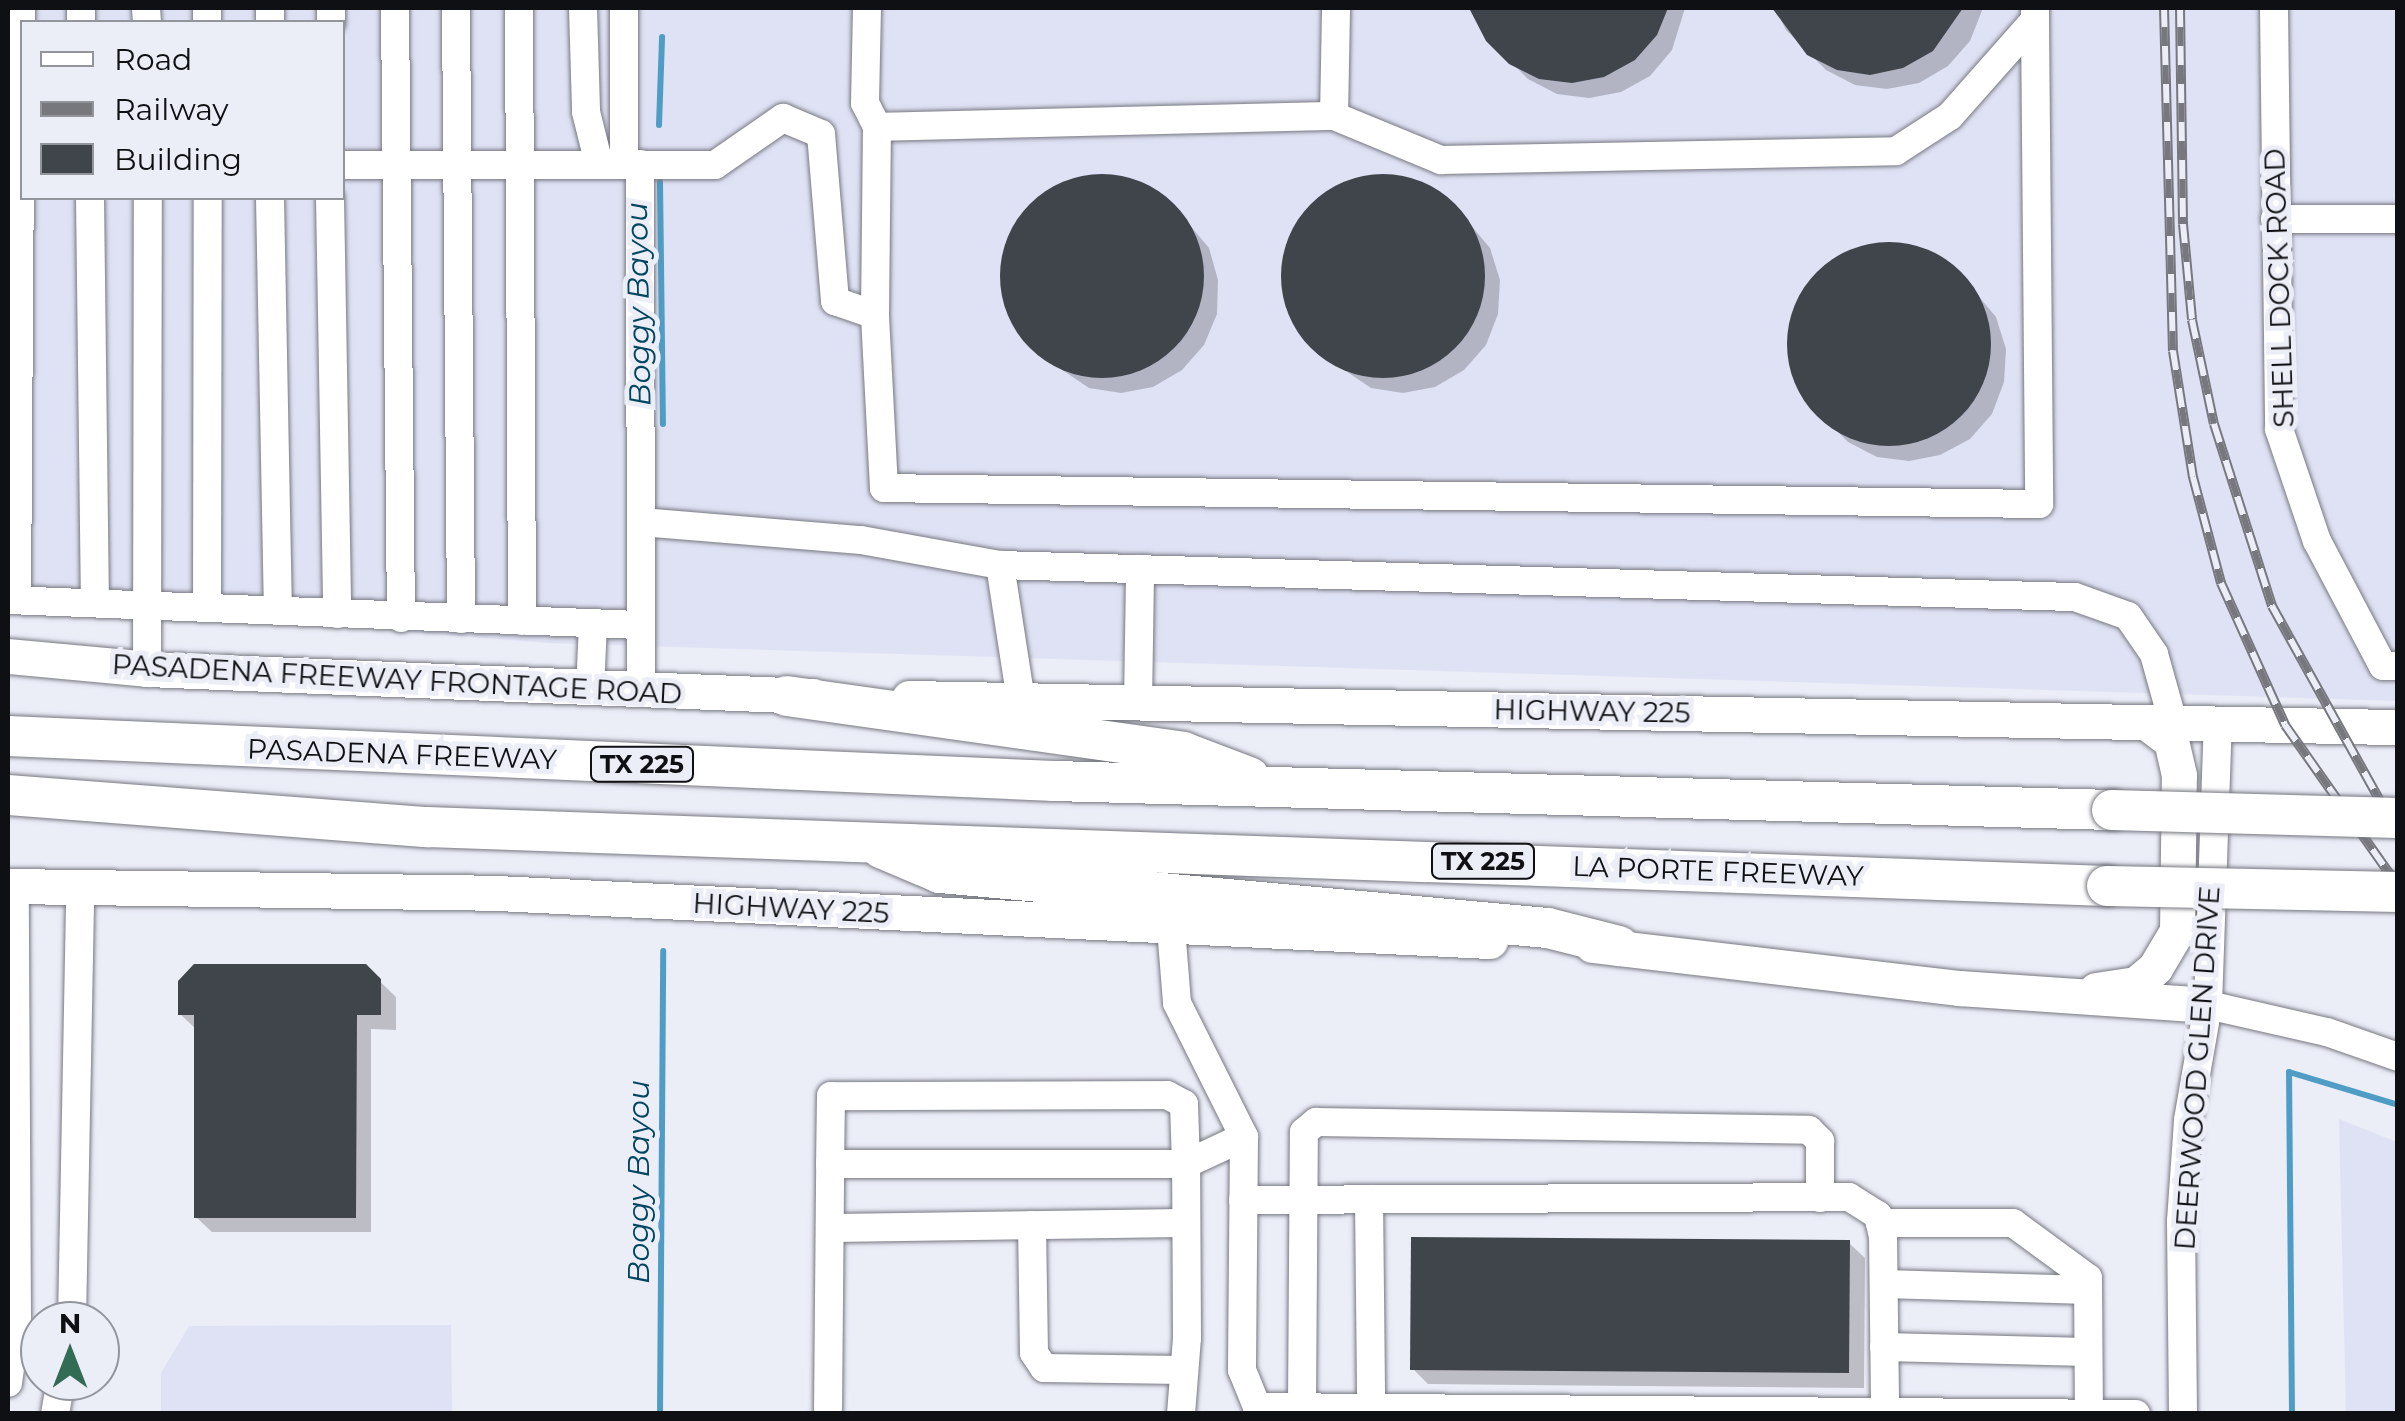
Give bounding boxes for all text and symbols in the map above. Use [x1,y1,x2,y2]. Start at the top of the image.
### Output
legend [20,20,345,200]
text: Road [114,41,192,78]
text: Railway [114,91,229,128]
text: Building [114,141,242,178]
street label: SHELL DOCK ROAD [2257,148,2301,428]
water label: Boggy Bayou [619,202,659,406]
street label: PASADENA FREEWAY FRONTAGE ROAD [111,647,683,711]
street label: HIGHWAY 225 [1493,692,1691,730]
street label: PASADENA FREEWAY [246,732,558,776]
road number: TX 225 [590,744,694,784]
road number: TX 225 [1430,841,1536,881]
street label: LA PORTE FREEWAY [1572,849,1864,893]
street label: DEERWOOD GLEN DRIVE [2168,885,2226,1251]
street label: HIGHWAY 225 [692,886,890,930]
water label: Boggy Bayou [621,1080,657,1284]
north arrow [20,1301,120,1401]
text: N [59,1306,81,1340]

